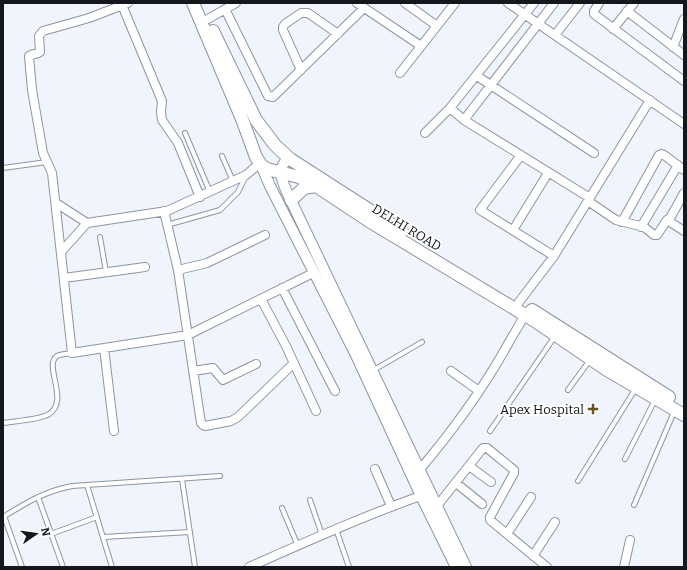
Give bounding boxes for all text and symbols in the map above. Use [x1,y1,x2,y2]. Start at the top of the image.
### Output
street label: DELHI ROAD [369,201,444,254]
place label: Apex Hospital [500,402,584,417]
marker: Apex Hospital [587,403,599,415]
north arrow [16,514,56,554]
text: N [38,526,53,538]

